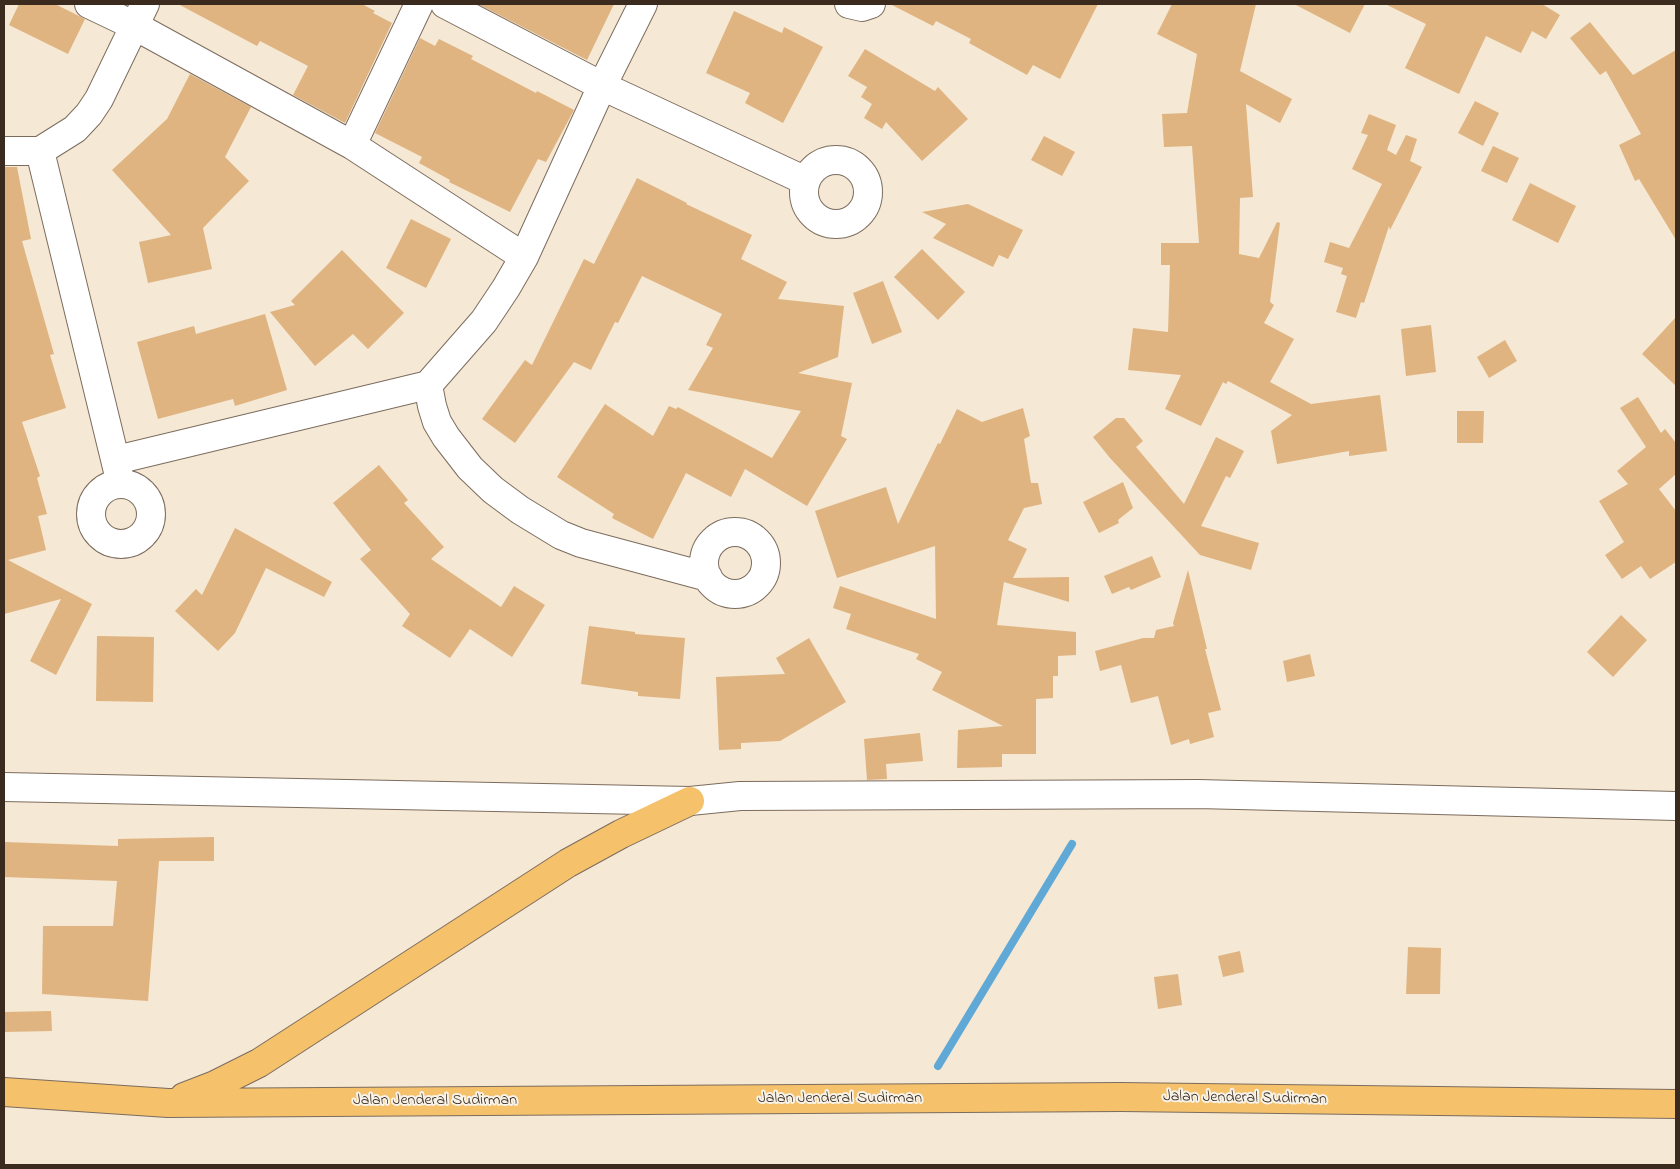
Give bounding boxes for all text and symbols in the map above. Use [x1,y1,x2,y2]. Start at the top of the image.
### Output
street label: Jalan Jenderal Sudirman [1163,1088,1327,1110]
street label: Jalan Jenderal Sudirman [758,1089,922,1109]
street label: Jalan Jenderal Sudirman [353,1091,517,1111]

